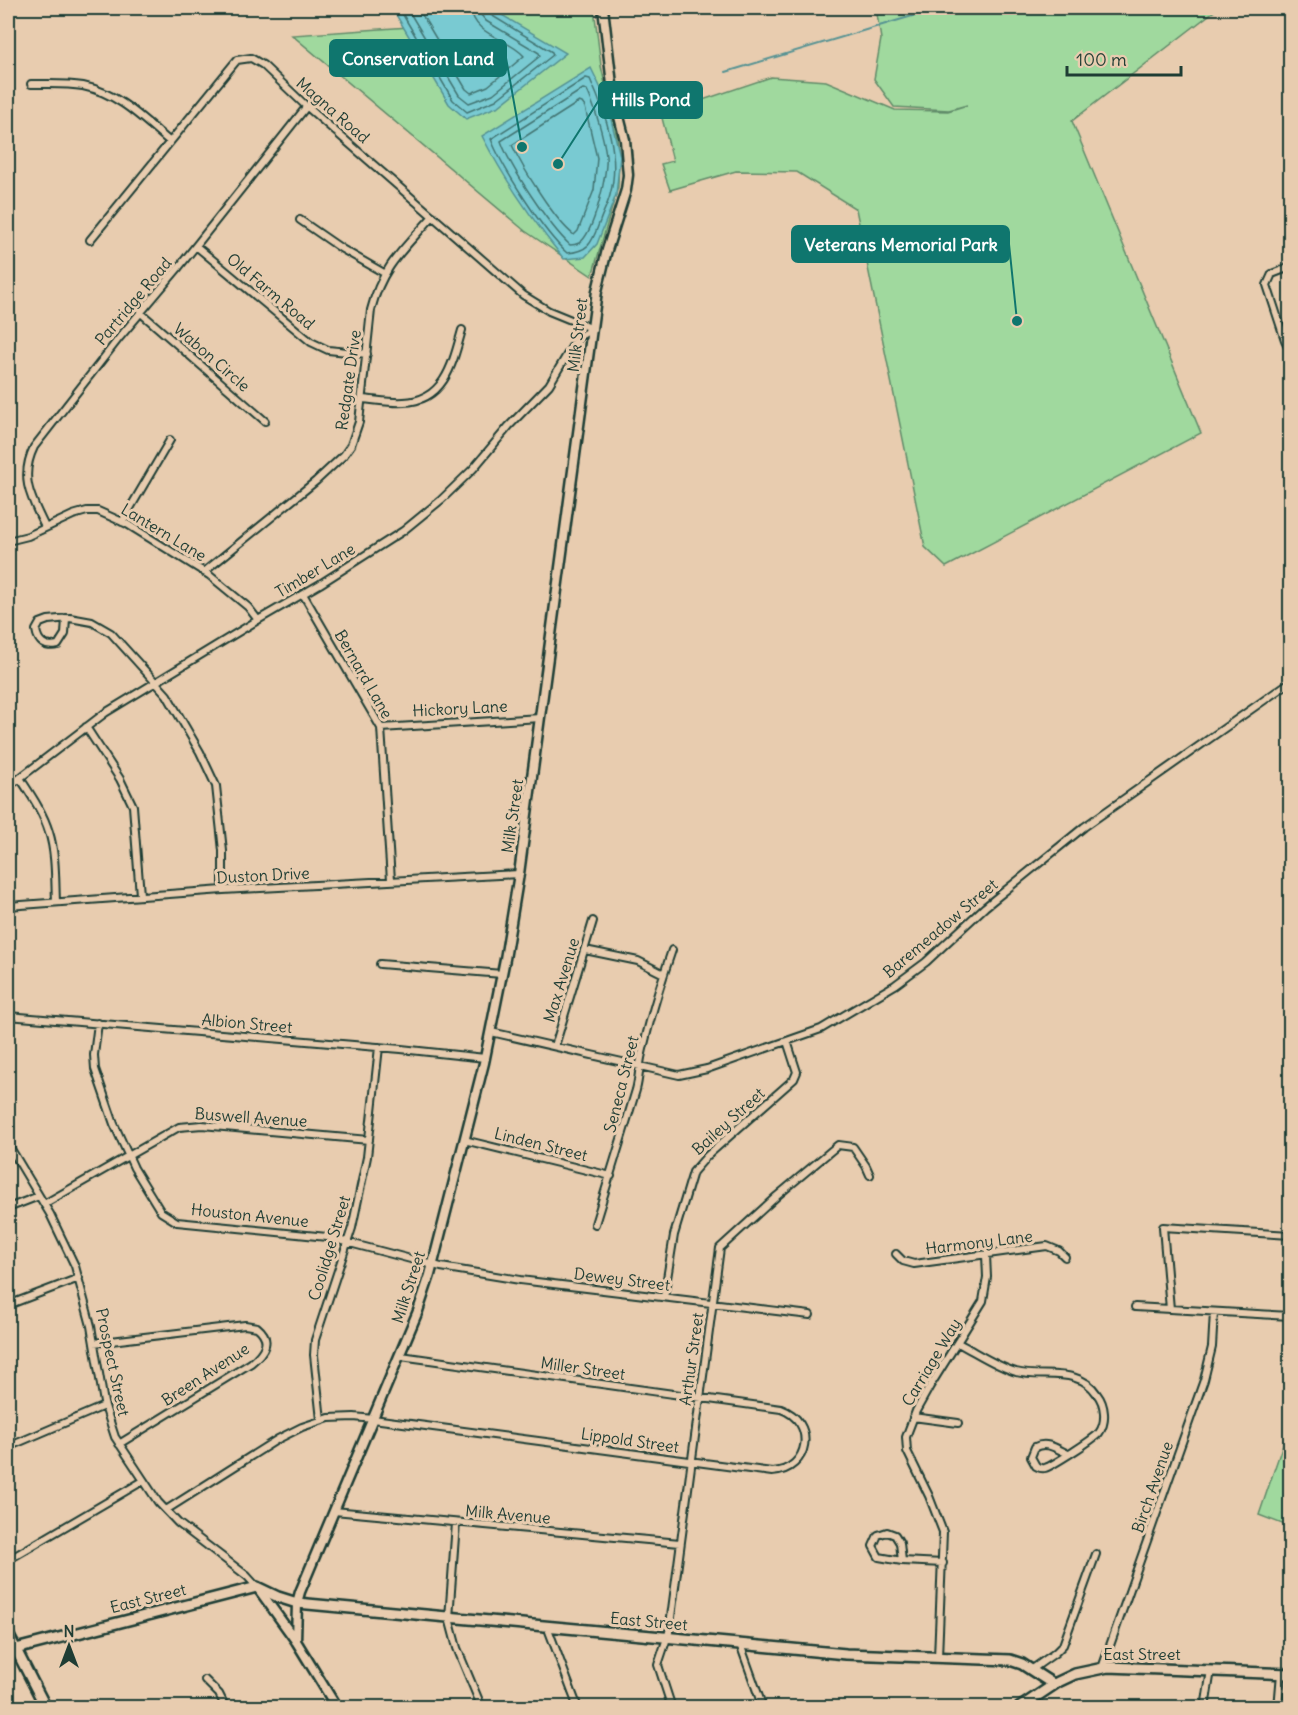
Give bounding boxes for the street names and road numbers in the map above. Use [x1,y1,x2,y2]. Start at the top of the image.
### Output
street label: Magna Road [292,73,374,147]
street label: Old Farm Road [223,248,319,334]
street label: Partridge Road [90,253,176,349]
street label: Milk Street [563,296,592,373]
street label: Wabon Circle [170,318,254,396]
street label: Redgate Drive [331,328,365,432]
street label: Lantern Lane [118,499,210,565]
street label: Timber Lane [272,538,358,602]
street label: Bernard Lane [331,626,397,722]
street label: Hickory Lane [412,696,508,720]
street label: Milk Street [497,777,527,854]
street label: Duston Drive [216,863,310,887]
street label: Baremeadow Street [879,874,1002,982]
street label: Max Avenue [539,935,583,1025]
street label: Albion Street [201,1009,294,1037]
street label: Seneca Street [599,1033,643,1134]
street label: Bailey Street [687,1083,769,1159]
street label: Buswell Avenue [194,1103,308,1131]
street label: Linden Street [492,1123,590,1165]
street label: Coolidge Street [304,1192,355,1303]
street label: Houston Avenue [190,1199,310,1231]
street label: Harmony Lane [924,1226,1034,1258]
street label: Milk Street [387,1248,429,1326]
street label: Dewey Street [573,1263,672,1295]
street label: Prospect Street [92,1306,134,1418]
street label: Arthur Street [675,1311,708,1407]
street label: Carriage Way [897,1315,965,1409]
street label: Breen Avenue [157,1338,253,1410]
street label: Miller Street [539,1352,627,1384]
street label: Lippold Street [580,1423,681,1457]
street label: Birch Avenue [1127,1439,1177,1535]
street label: Milk Avenue [464,1500,552,1528]
street label: East Street [108,1579,189,1617]
street label: East Street [610,1608,689,1634]
street label: East Street [1103,1644,1181,1664]

